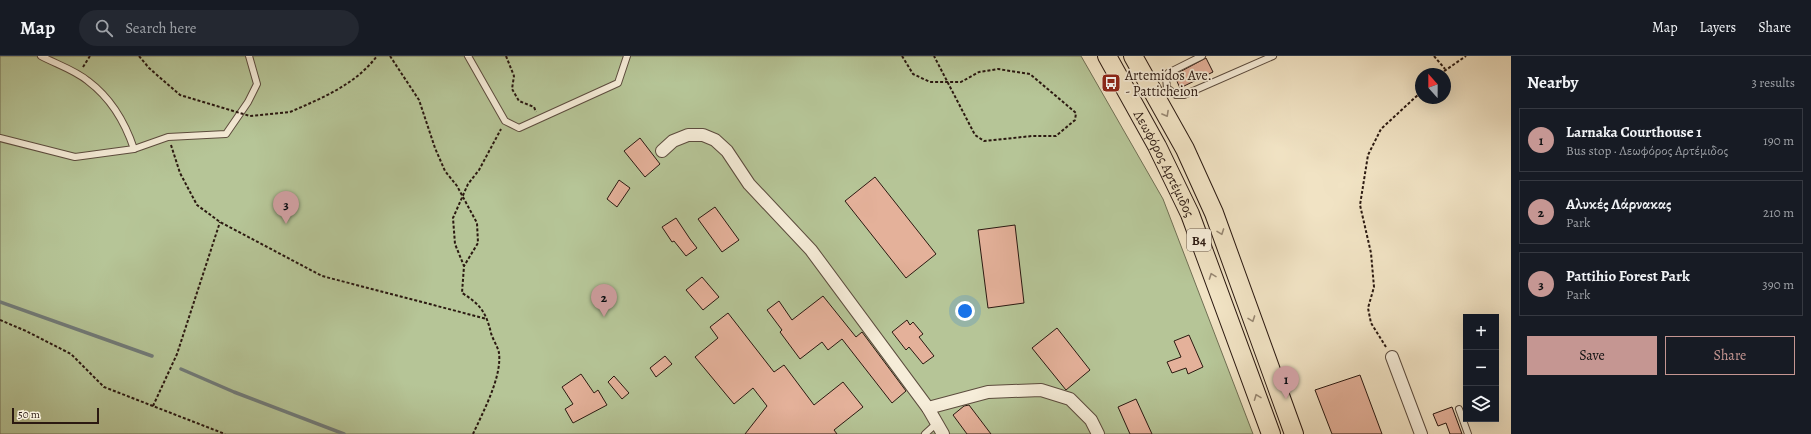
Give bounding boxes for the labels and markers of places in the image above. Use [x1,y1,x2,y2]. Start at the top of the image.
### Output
place label: Artemidos Ave. - Patticheion [1124,66,1212,101]
bus stop icon: Artemidos Ave. - Patticheion [1100,72,1122,94]
pin: 3 [273,191,299,224]
pin: 2 [591,284,617,317]
pin: 1 [1273,366,1299,399]

